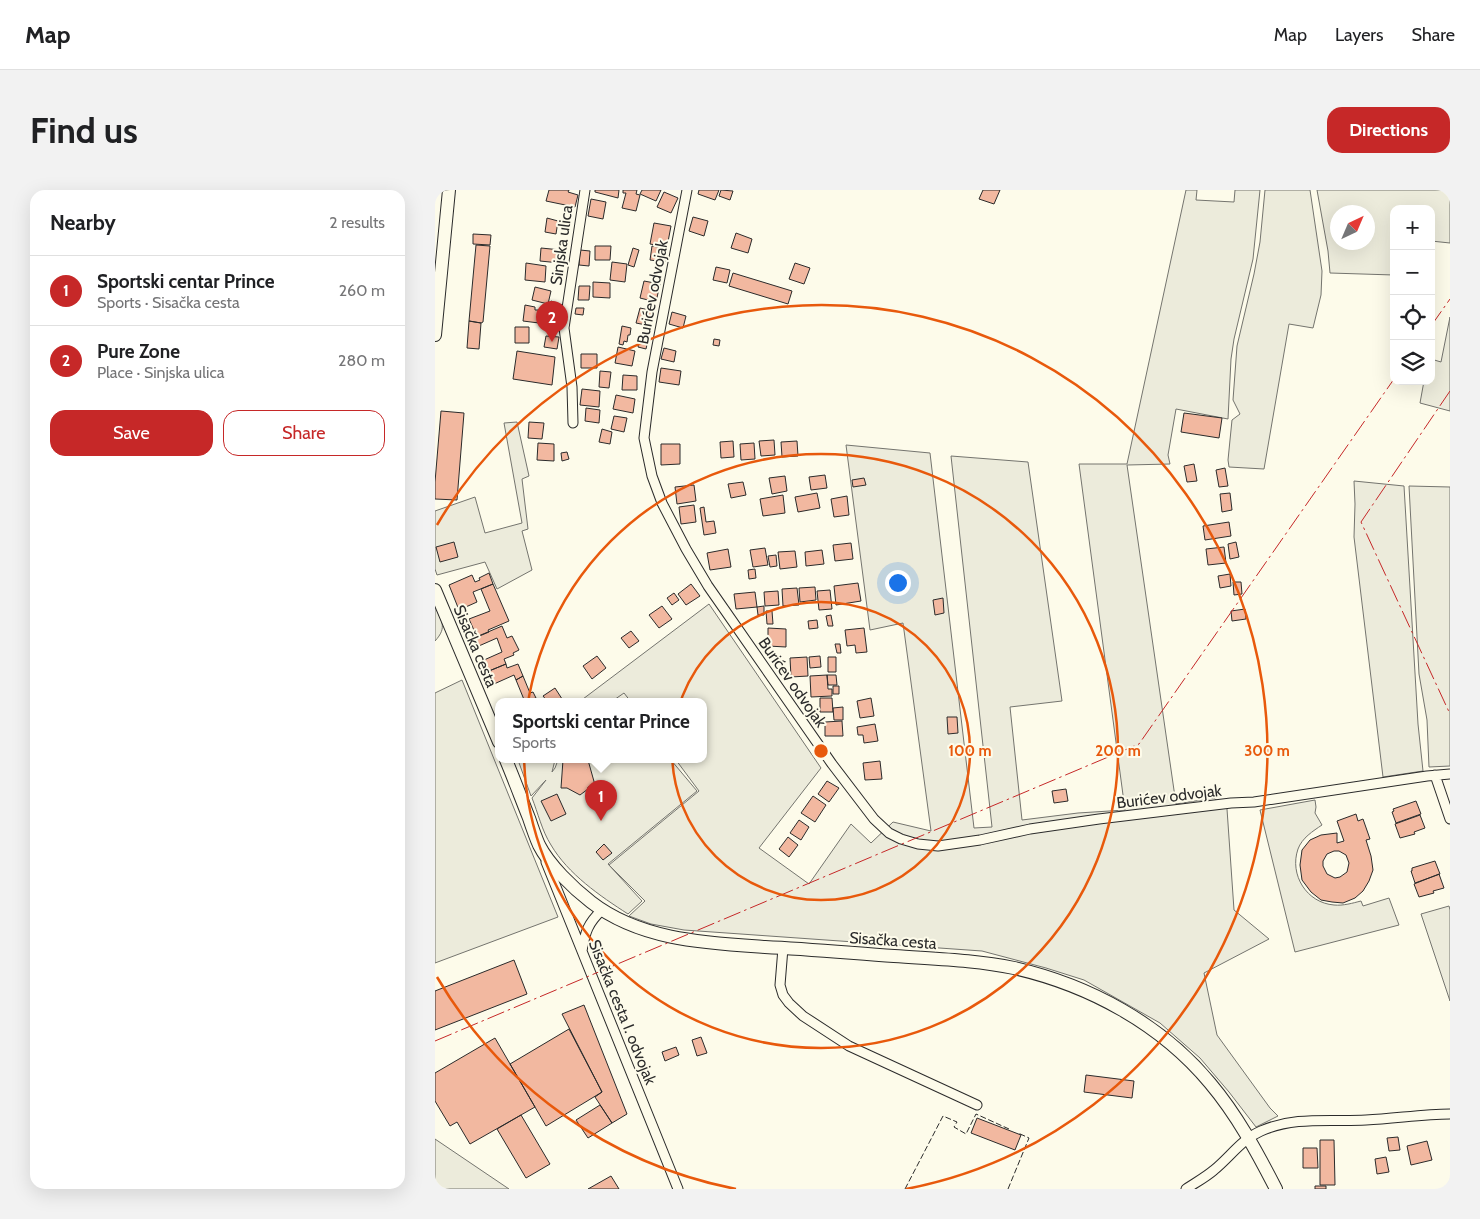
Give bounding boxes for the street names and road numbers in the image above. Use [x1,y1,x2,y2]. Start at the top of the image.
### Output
street label: Sinjska ulica [546,204,577,286]
street label: Burićev odvojak [633,238,672,346]
street label: Sisačka cesta [450,602,502,691]
street label: Burićev odvojak [755,634,831,732]
street label: Burićev odvojak [1115,781,1223,812]
street label: Sisačka cesta [849,928,938,953]
street label: Sisačka cesta I. odvojak [585,937,661,1088]

